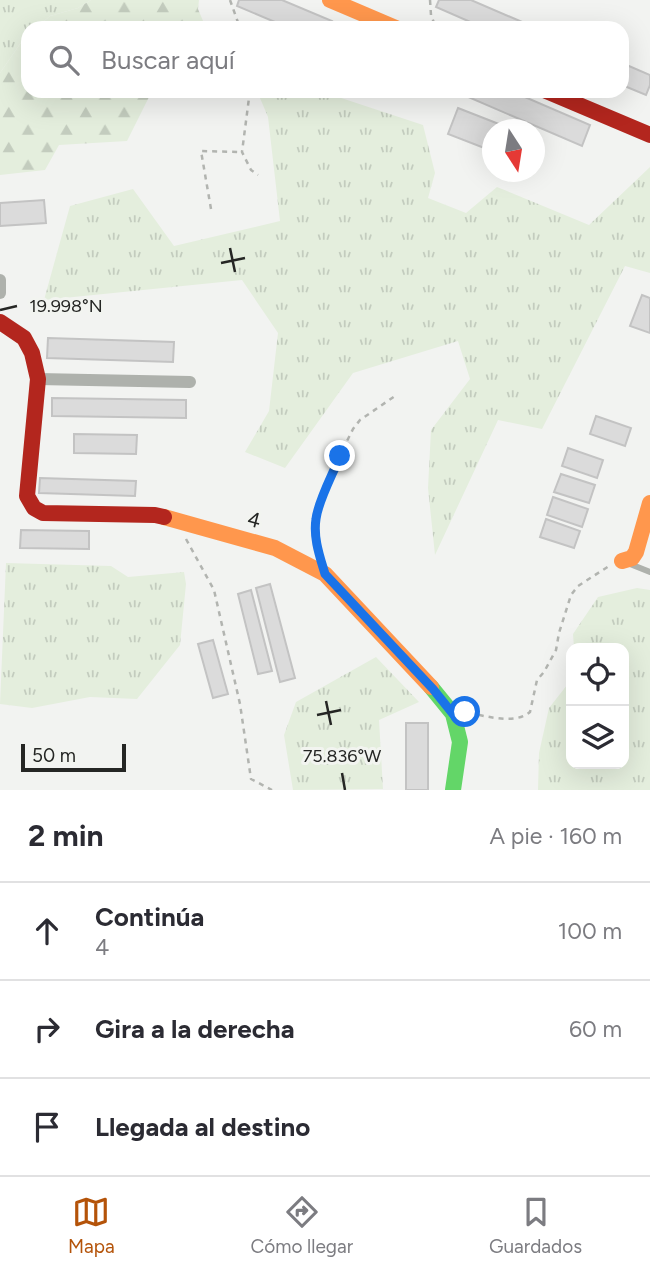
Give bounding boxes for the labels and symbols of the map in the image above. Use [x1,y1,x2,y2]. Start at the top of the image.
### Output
north arrow [482,119,545,182]
text: 19.998°N [29,295,103,317]
route end [324,440,355,471]
street label: 4 [245,506,264,533]
route start [449,696,480,727]
scale bar [21,741,126,773]
text: 75.836°W [303,745,382,767]

